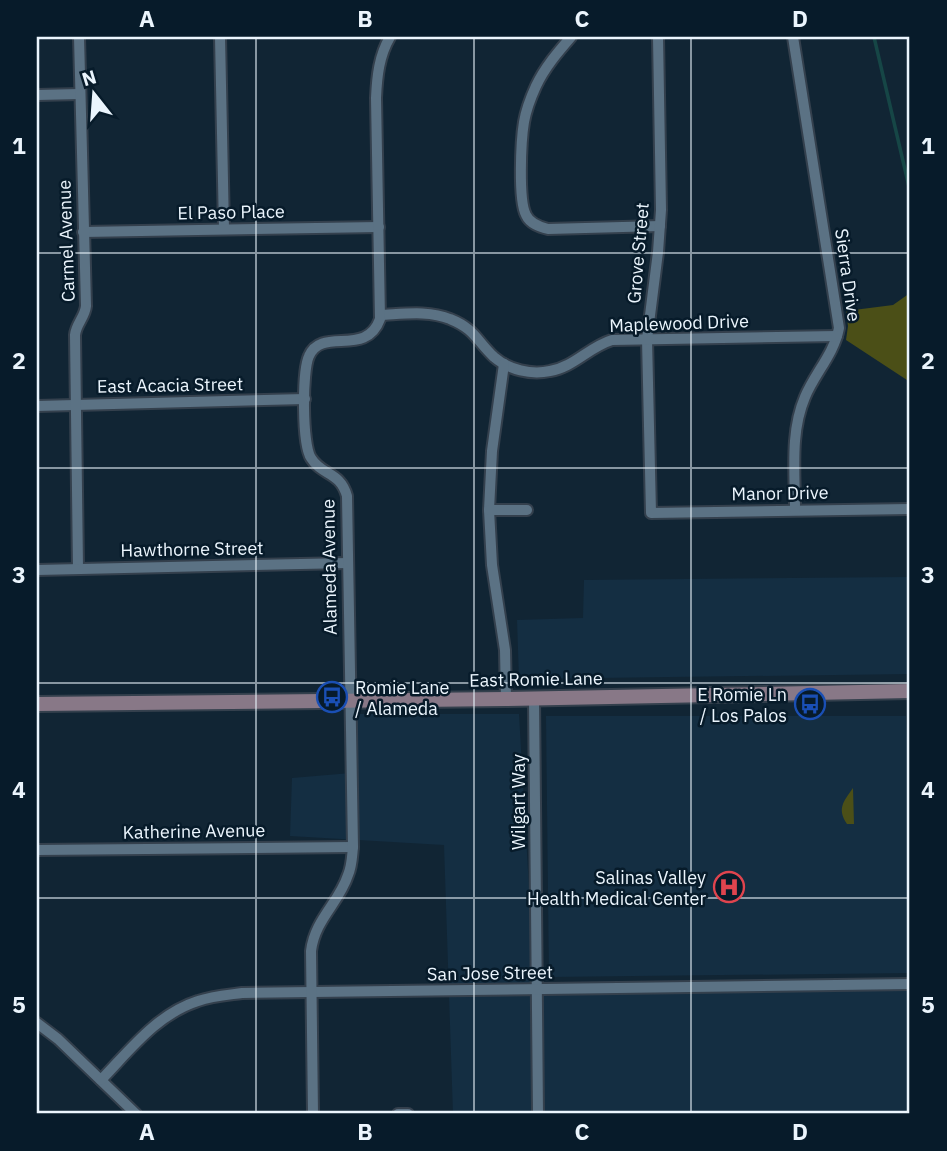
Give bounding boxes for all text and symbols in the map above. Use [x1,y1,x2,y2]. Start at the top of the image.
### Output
text: A [139,3,155,33]
text: B [357,3,373,33]
text: C [575,3,590,33]
text: D [792,3,808,33]
north arrow [60,60,130,130]
text: N [79,64,99,91]
text: 1 [12,130,26,160]
text: 1 [921,130,935,160]
street label: Carmel Avenue [52,179,80,302]
street label: El Paso Place [177,200,285,224]
street label: Grove Street [622,202,654,304]
street label: Sierra Drive [830,227,866,323]
street label: Maplewood Drive [609,309,749,337]
text: 2 [12,345,26,375]
text: 2 [921,345,935,375]
street label: East Acacia Street [97,372,243,398]
street label: Manor Drive [731,481,829,505]
street label: Alameda Avenue [316,499,342,635]
street label: Hawthorne Street [120,536,264,562]
text: 3 [12,559,26,589]
text: 3 [921,559,935,589]
street label: East Romie Lane [469,666,603,692]
place label: Romie Lane / Alameda [355,676,450,720]
bus stop icon: Romie Lane / Alameda [315,680,349,714]
place label: E Romie Ln / Los Palos [697,683,787,727]
bus stop icon: E Romie Ln / Los Palos [793,687,827,721]
street label: Wilgart Way [507,754,530,850]
text: 4 [12,774,26,804]
text: 4 [921,774,935,804]
street label: Katherine Avenue [122,818,266,844]
place label: Salinas Valley Health Medical Center [527,866,706,910]
hospital icon: Salinas Valley Health Medical Center [712,870,746,904]
street label: San Jose Street [427,960,553,986]
text: 5 [12,989,26,1019]
text: 5 [921,989,935,1019]
text: A [139,1116,155,1146]
text: B [357,1116,373,1146]
text: C [575,1116,590,1146]
text: D [792,1116,808,1146]

